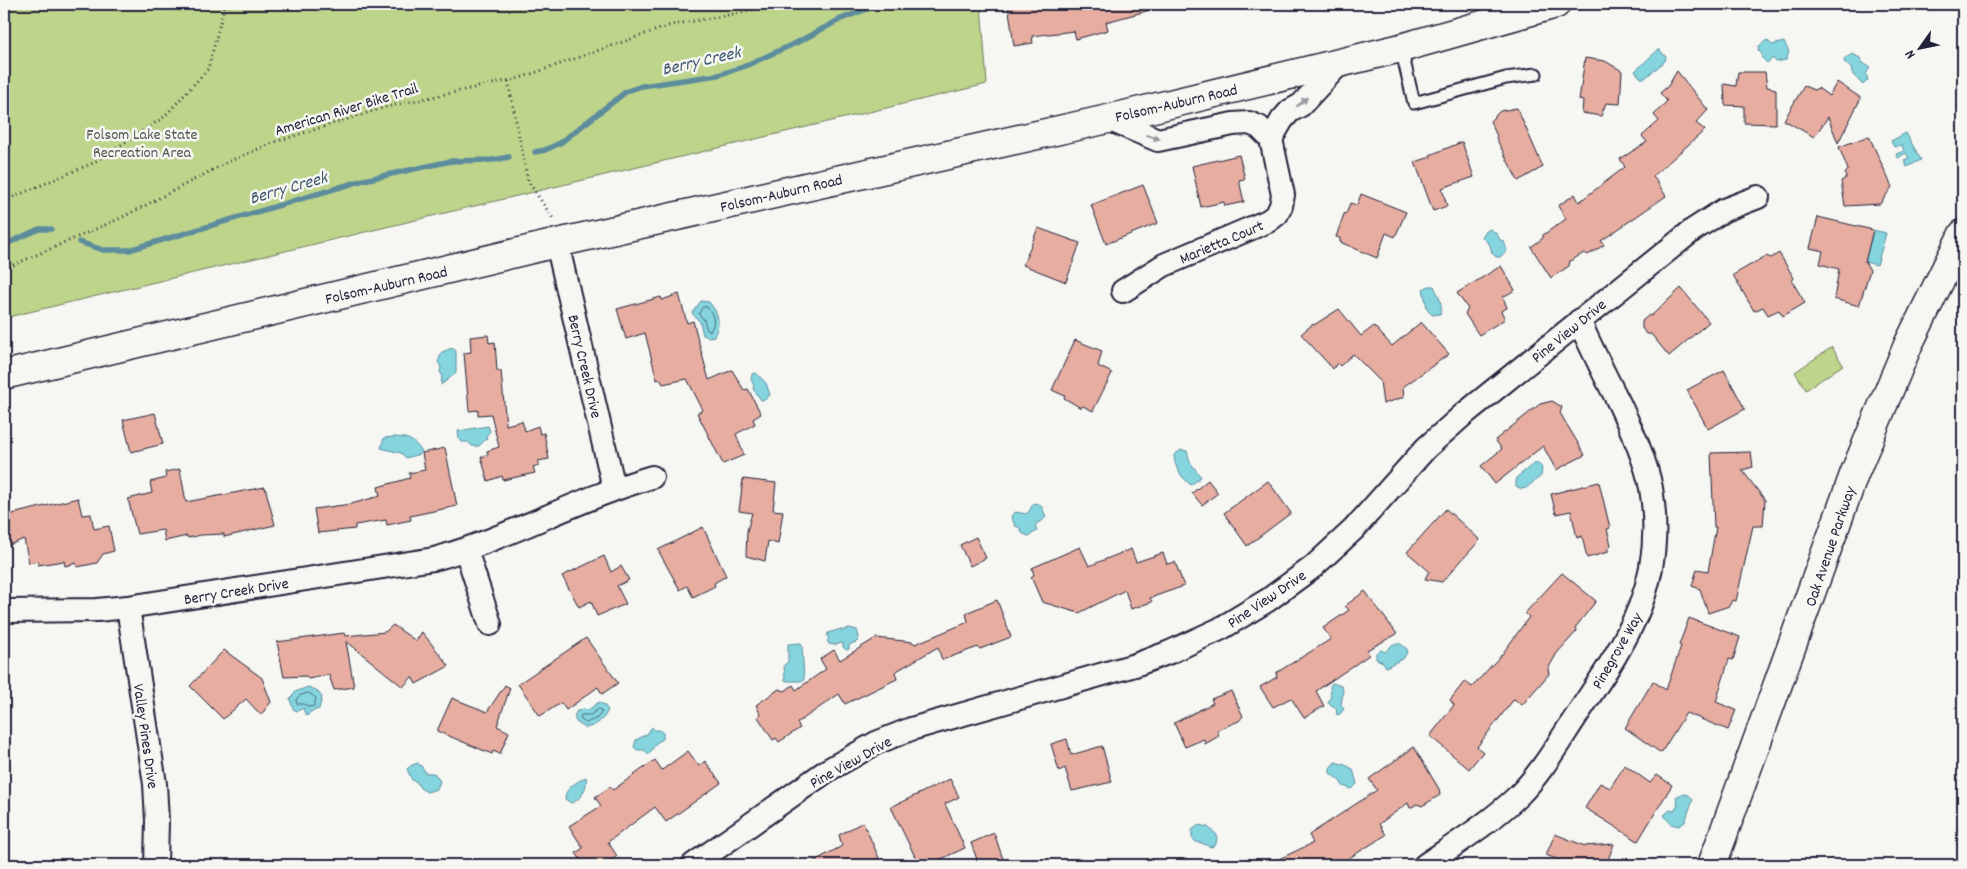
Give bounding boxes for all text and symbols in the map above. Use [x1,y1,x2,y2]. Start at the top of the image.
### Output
north arrow [1894,22,1944,72]
water label: Berry Creek [660,41,745,84]
text: N [1900,46,1921,62]
street label: American River Bike Trail [272,78,422,143]
street label: Folsom-Auburn Road [1113,79,1240,130]
one-way arrow [1295,97,1308,108]
park label: Folsom Lake State Recreation Area [86,124,198,165]
one-way arrow [1146,133,1161,141]
water label: Berry Creek [247,166,332,212]
street label: Folsom-Auburn Road [718,169,845,220]
street label: Marietta Court [1176,215,1268,271]
street label: Folsom-Auburn Road [323,261,450,312]
street label: Pine View Drive [1527,294,1612,369]
street label: Berry Creek Drive [560,313,607,421]
street label: Oak Avenue Parkway [1800,483,1863,610]
street label: Pine View Drive [1223,565,1311,635]
street label: Berry Creek Drive [182,573,290,612]
street label: Pinegrove Way [1587,608,1650,694]
street label: Valley Pines Drive [126,682,163,790]
street label: Pine View Drive [806,731,896,795]

